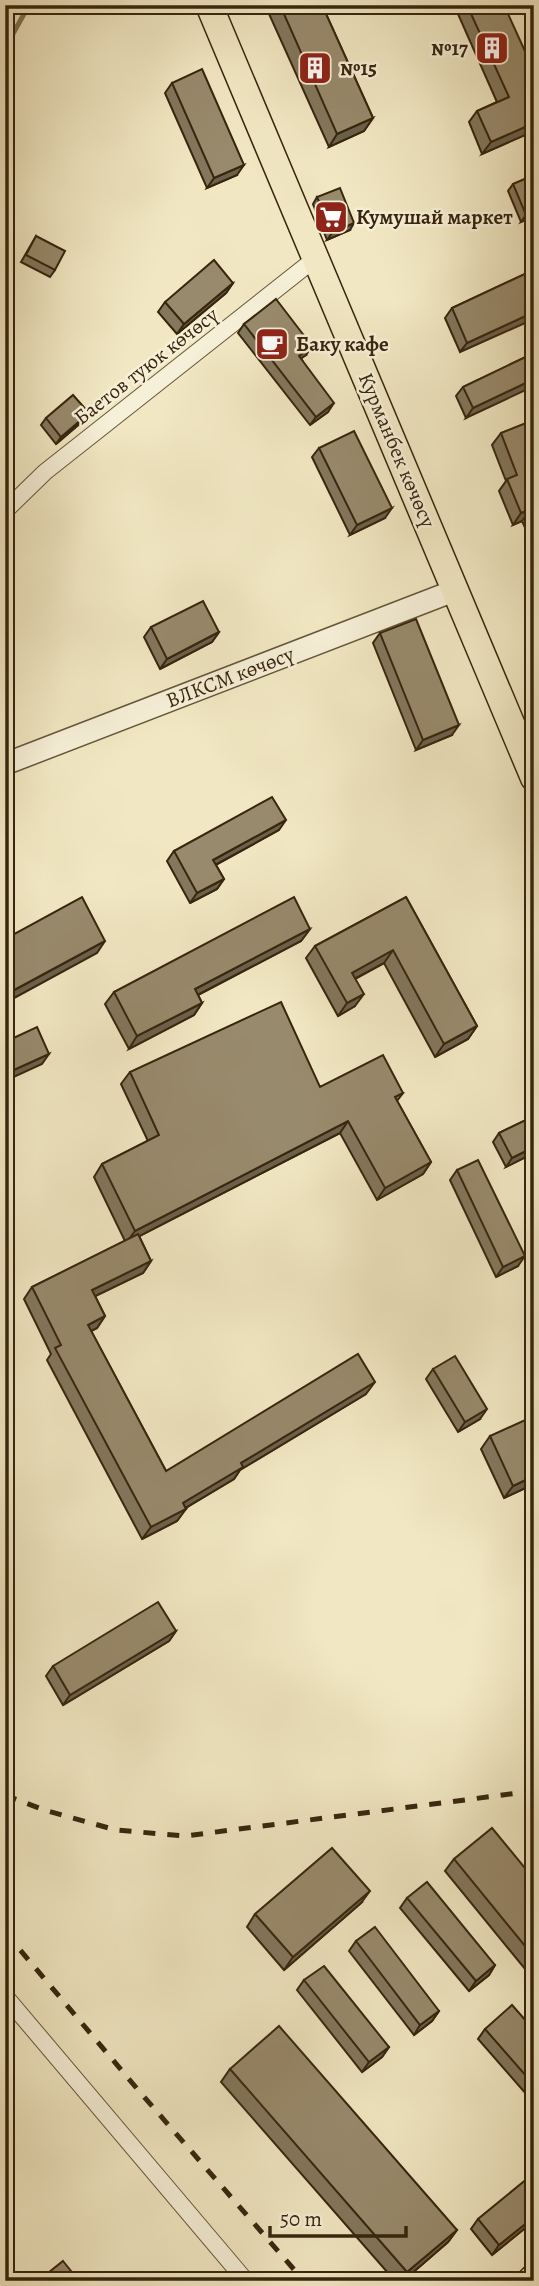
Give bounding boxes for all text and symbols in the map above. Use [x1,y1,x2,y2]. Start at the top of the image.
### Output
building icon: №17 [473,29,511,67]
place label: №17 [431,34,468,62]
building icon: №15 [296,49,334,87]
place label: №15 [340,54,377,82]
supermarket icon: Кумушай маркет [312,198,350,236]
place label: Кумушай маркет [356,203,513,231]
street label: Баетов туюк көчөсү [68,301,224,431]
cafe icon: Баку кафе [253,325,291,363]
place label: Баку кафе [296,330,389,358]
street label: Курманбек көчөсү [352,368,442,532]
street label: ВЛКСМ көчөсү [162,640,298,714]
scale bar [270,2195,406,2239]
text: 50 m [280,2205,322,2233]

